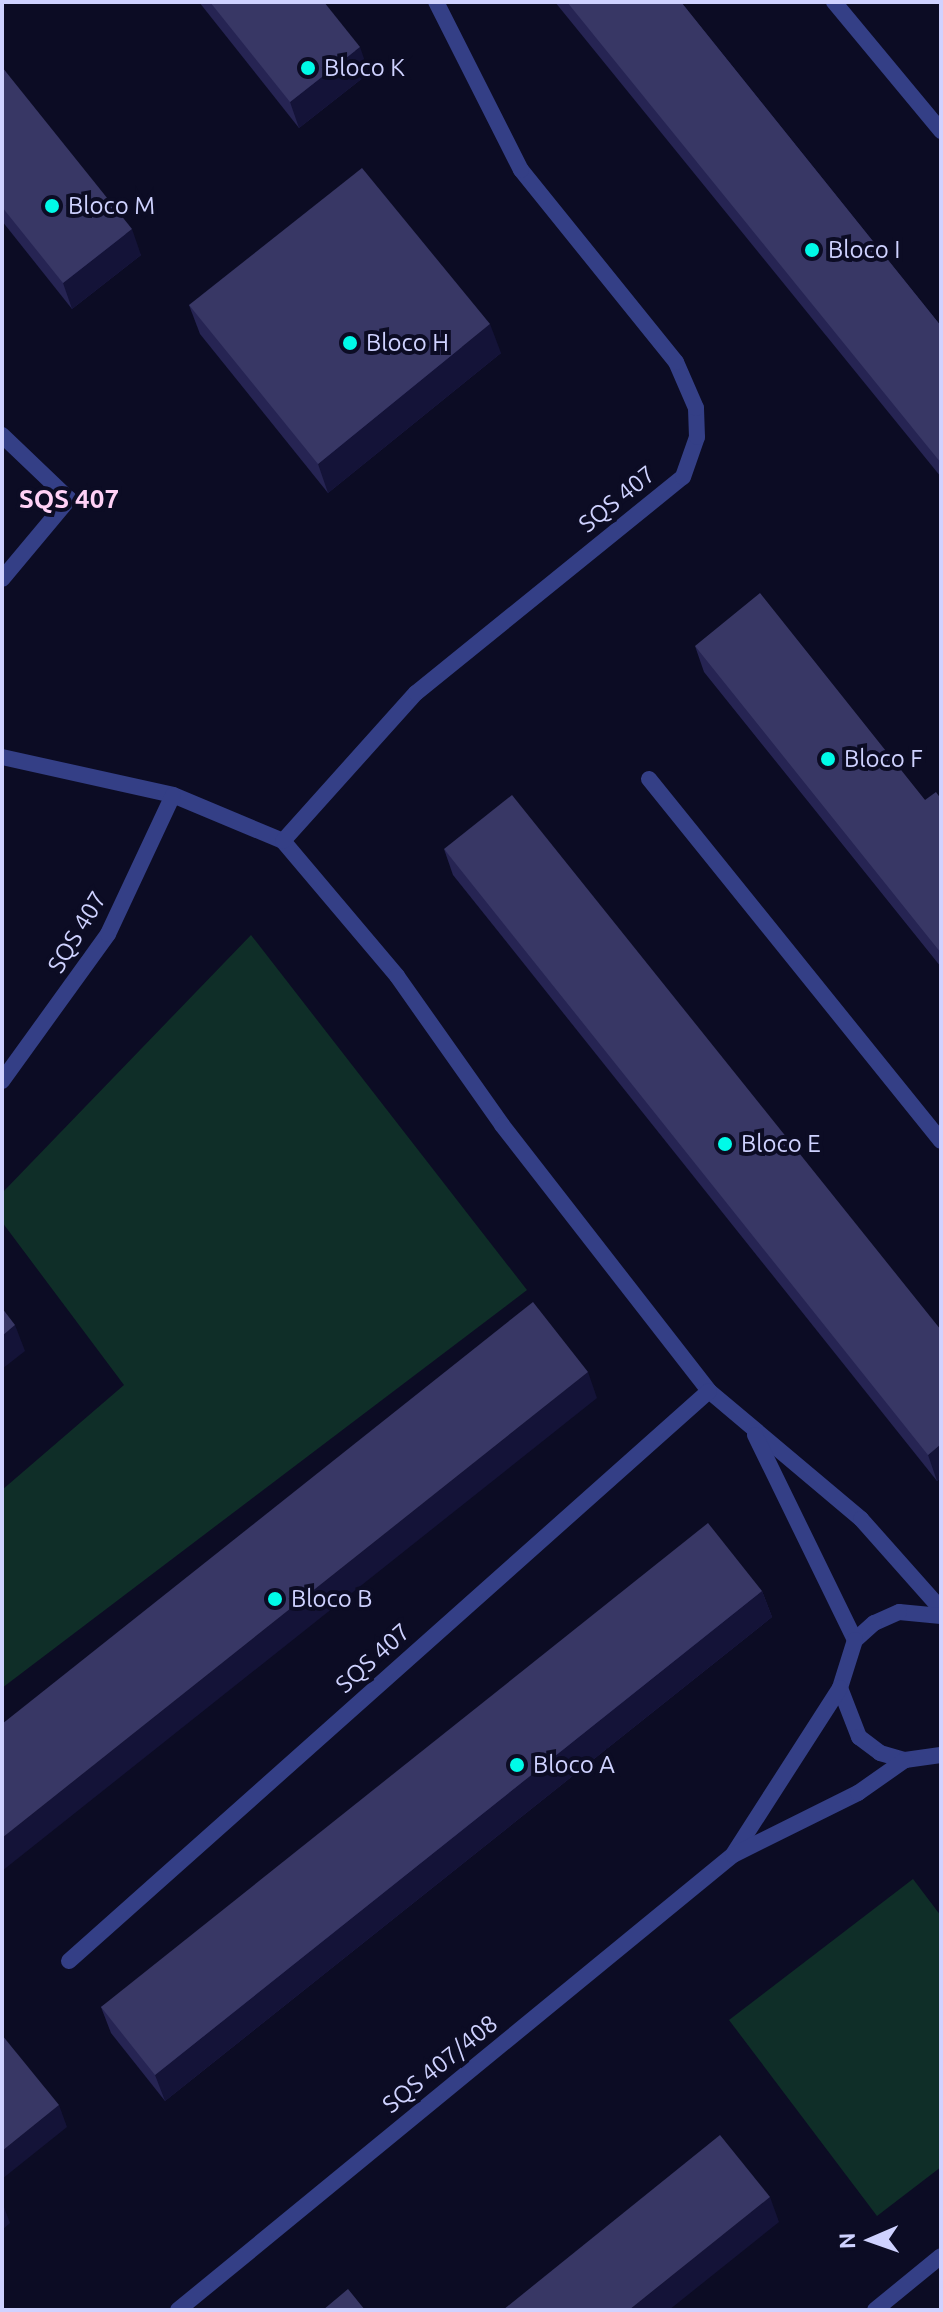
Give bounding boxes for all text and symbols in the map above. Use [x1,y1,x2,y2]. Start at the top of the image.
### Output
place label: Bloco K [324,54,405,82]
marker: Bloco K [299,59,317,77]
place label: Bloco M [68,192,155,220]
marker: Bloco M [43,197,61,215]
place label: Bloco I [828,236,900,264]
marker: Bloco I [803,241,821,259]
place label: Bloco H [366,329,449,357]
marker: Bloco H [341,334,359,352]
street label: SQS 407 [573,460,661,538]
district label: SQS 407 [19,483,119,515]
place label: Bloco F [844,745,923,773]
marker: Bloco F [819,750,837,768]
street label: SQS 407 [42,886,112,978]
place label: Bloco E [741,1130,821,1158]
marker: Bloco E [716,1135,734,1153]
place label: Bloco B [291,1585,372,1613]
marker: Bloco B [266,1590,284,1608]
street label: SQS 407 [330,1617,416,1699]
place label: Bloco A [533,1751,615,1779]
marker: Bloco A [508,1756,526,1774]
street label: SQS 407/408 [377,2009,503,2119]
north arrow [831,2200,911,2280]
text: N [834,2232,859,2250]

